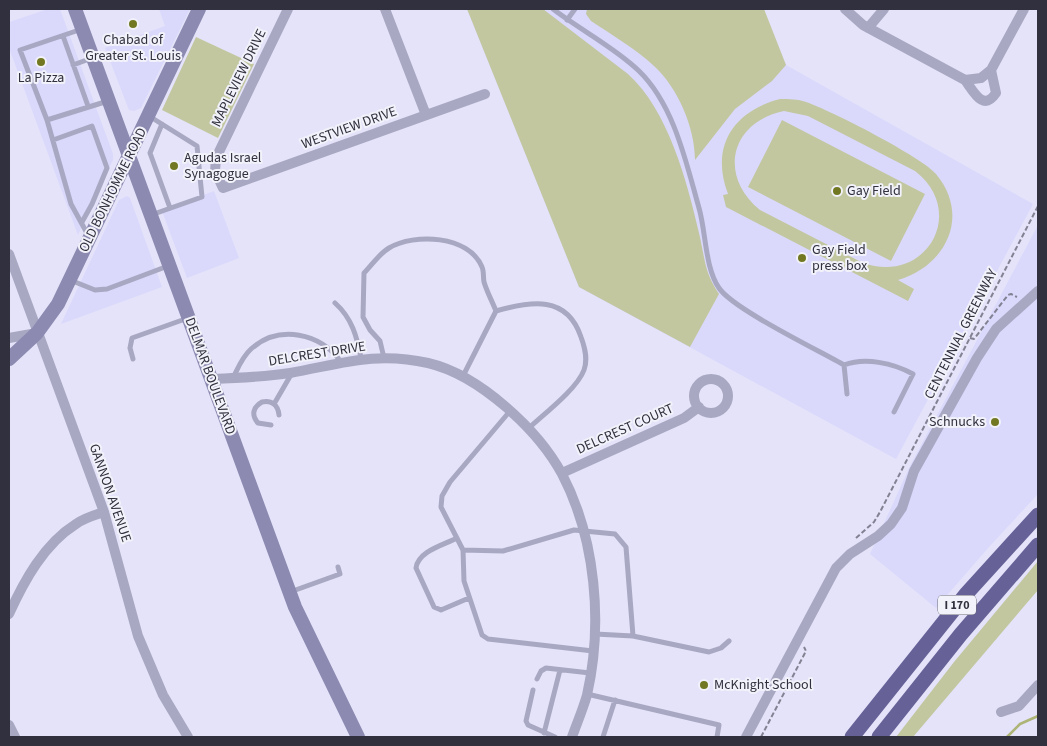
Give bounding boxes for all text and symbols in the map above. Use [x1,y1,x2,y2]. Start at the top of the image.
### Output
marker: Chabad of Greater St. Louis [127,18,139,30]
street label: MAPLEVIEW DRIVE [207,26,271,130]
place label: Chabad of Greater St. Louis [85,30,181,66]
marker: La Pizza [35,56,47,68]
place label: La Pizza [18,68,64,88]
street label: WESTVIEW DRIVE [299,101,399,155]
street label: OLD BONHOMME ROAD [74,124,152,256]
place label: Agudas Israel Synagogue [184,148,262,184]
marker: Agudas Israel Synagogue [168,160,180,172]
place label: Gay Field [847,181,901,201]
marker: Gay Field [831,185,843,197]
place label: Gay Field press box [812,240,868,276]
marker: Gay Field press box [796,252,808,264]
street label: CENTENNIAL GREENWAY [919,265,1003,403]
street label: DELMAR BOULEVARD [180,315,240,437]
street label: DELCREST DRIVE [267,336,367,372]
street label: DELCREST COURT [573,398,677,459]
place label: Schnucks [929,412,985,432]
marker: Schnucks [989,416,1001,428]
street label: GANNON AVENUE [84,441,136,545]
road number: I 170 [938,596,976,614]
place label: McKnight School [714,675,813,695]
marker: McKnight School [698,679,710,691]

